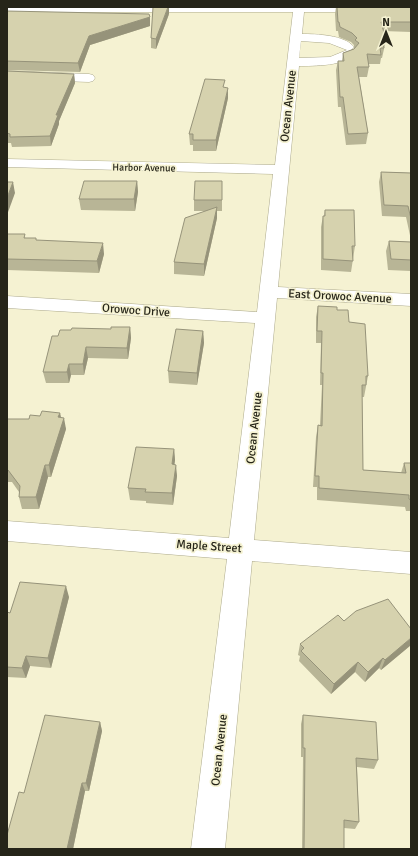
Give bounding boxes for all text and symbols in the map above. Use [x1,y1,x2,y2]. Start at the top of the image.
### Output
north arrow [366,12,406,52]
text: N [382,16,390,29]
street label: Ocean Avenue [277,69,300,143]
street label: Harbor Avenue [112,161,176,175]
street label: East Orowoc Avenue [288,286,392,307]
street label: Orowoc Drive [101,301,170,320]
street label: Ocean Avenue [243,391,266,465]
street label: Maple Street [176,537,242,556]
street label: Ocean Avenue [208,713,231,787]

